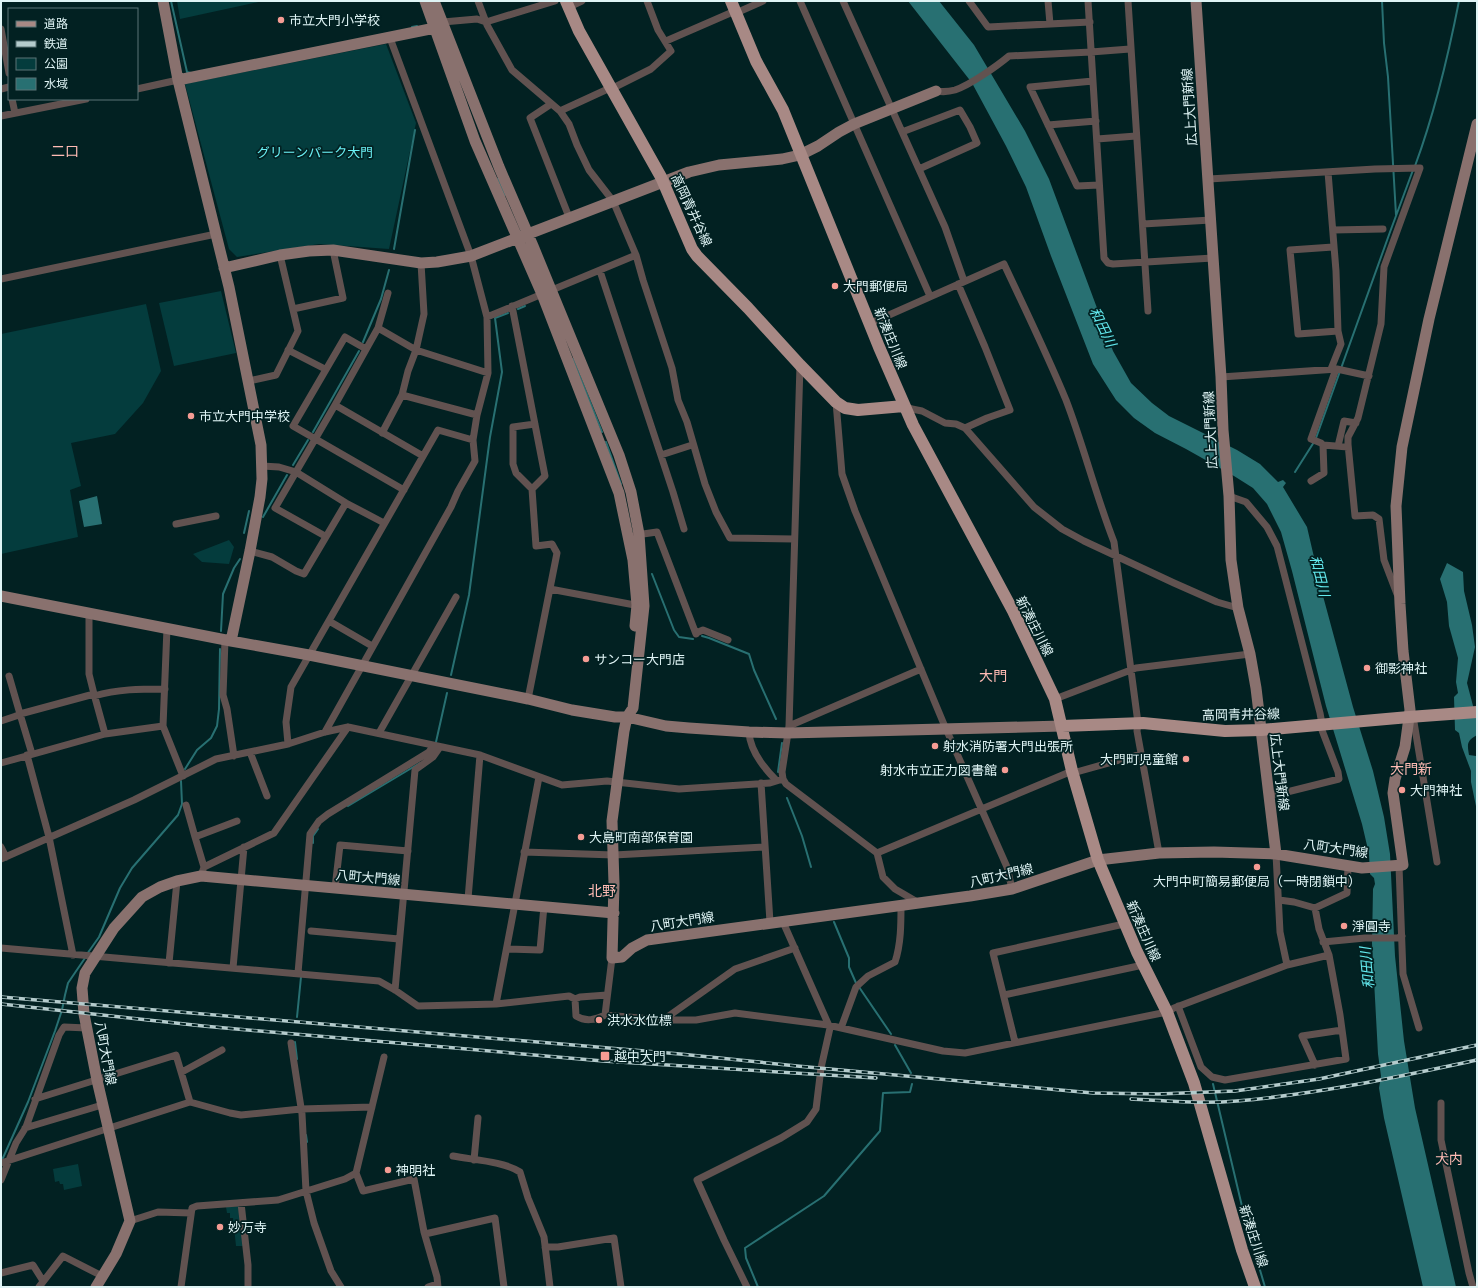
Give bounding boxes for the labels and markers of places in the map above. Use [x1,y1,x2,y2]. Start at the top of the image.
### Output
place label: 市立大門小学校 [289,12,380,28]
marker: 市立大門小学校 [276,15,286,25]
place label: 大門郵便局 [843,278,908,294]
marker: 大門郵便局 [830,281,840,291]
place label: 市立大門中学校 [199,408,290,424]
marker: 市立大門中学校 [186,411,196,421]
place label: サンコー大門店 [594,651,685,667]
marker: サンコー大門店 [581,654,591,664]
place label: 御影神社 [1375,660,1427,676]
marker: 御影神社 [1362,663,1372,673]
place label: 射水消防署大門出張所 [943,738,1073,754]
marker: 射水消防署大門出張所 [930,741,940,751]
place label: 大門町児童館 [1100,751,1178,767]
marker: 大門町児童館 [1181,754,1191,764]
place label: 射水市立正力図書館 [880,762,997,778]
marker: 射水市立正力図書館 [1000,765,1010,775]
place label: 大門神社 [1410,782,1462,798]
marker: 大門神社 [1397,785,1407,795]
place label: 大島町南部保育園 [589,829,693,845]
marker: 大島町南部保育園 [576,832,586,842]
marker: 大門中町簡易郵便局（一時閉鎖中） [1252,862,1262,872]
place label: 大門中町簡易郵便局（一時閉鎖中） [1153,873,1361,889]
place label: 淨圓寺 [1352,918,1391,934]
marker: 淨圓寺 [1339,921,1349,931]
place label: 洪水水位標 [607,1012,672,1028]
marker: 洪水水位標 [594,1015,604,1025]
place label: 越中大門 [614,1048,666,1064]
marker: 越中大門 [599,1050,611,1062]
place label: 神明社 [396,1162,435,1178]
marker: 神明社 [383,1165,393,1175]
place label: 妙万寺 [228,1219,267,1235]
marker: 妙万寺 [215,1222,225,1232]

